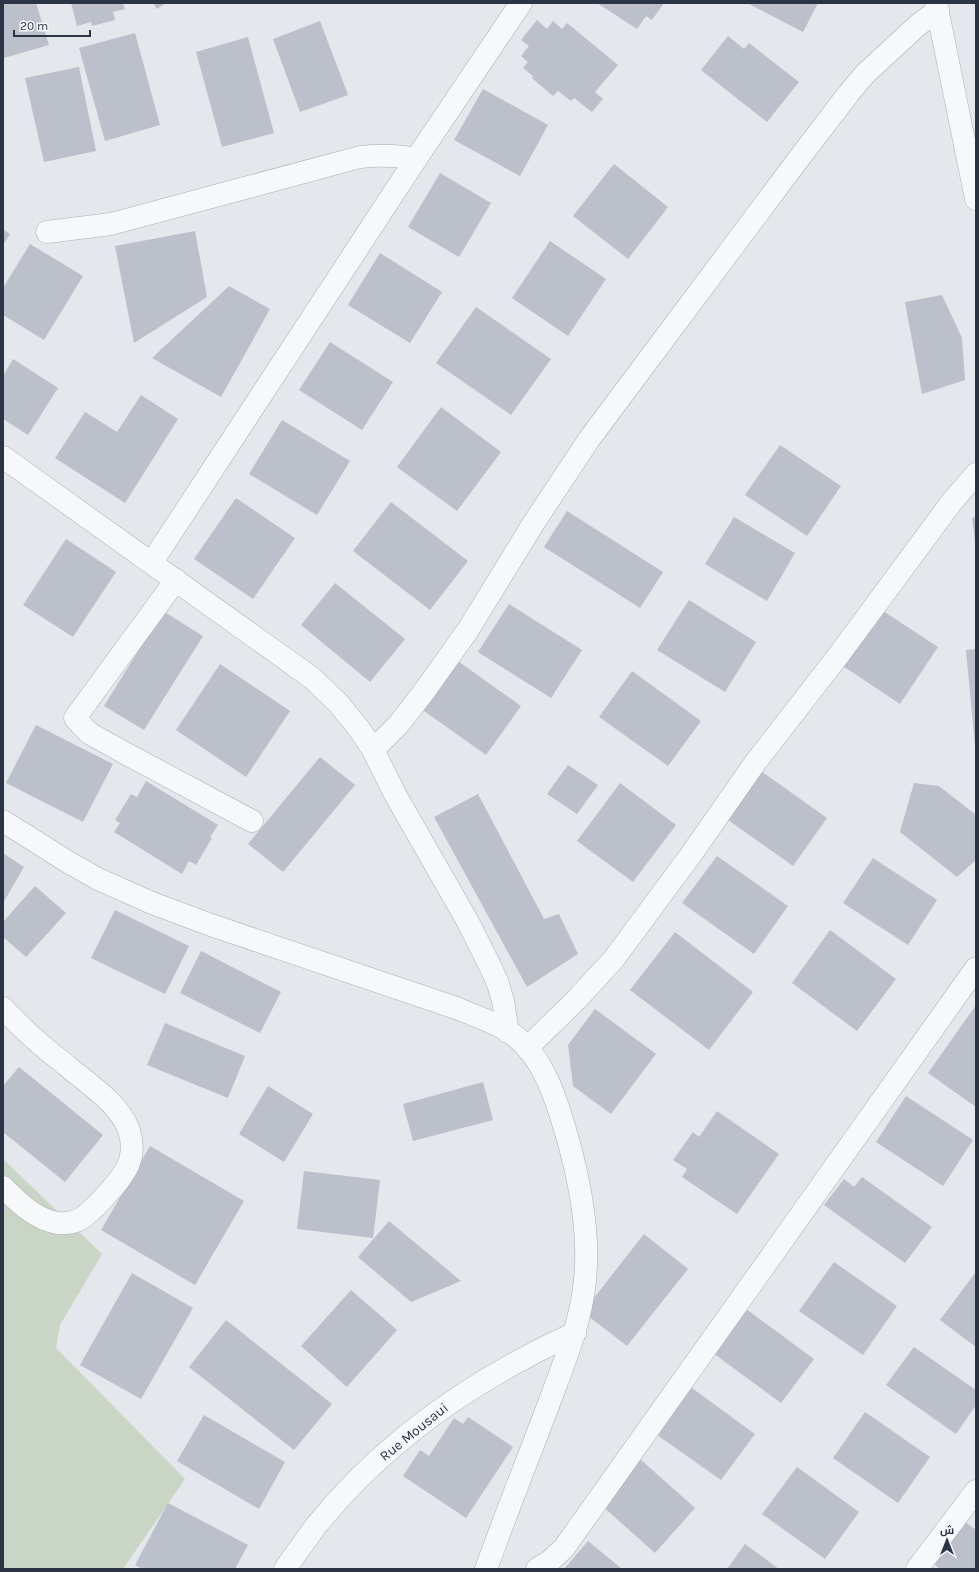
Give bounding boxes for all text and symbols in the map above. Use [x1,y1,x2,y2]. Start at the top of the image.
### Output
scale bar [14,12,90,38]
text: 20 m [20,19,48,33]
street label: Rue Mousaui [376,1399,452,1465]
north arrow [927,1520,967,1560]
text: ش [940,1524,954,1537]

